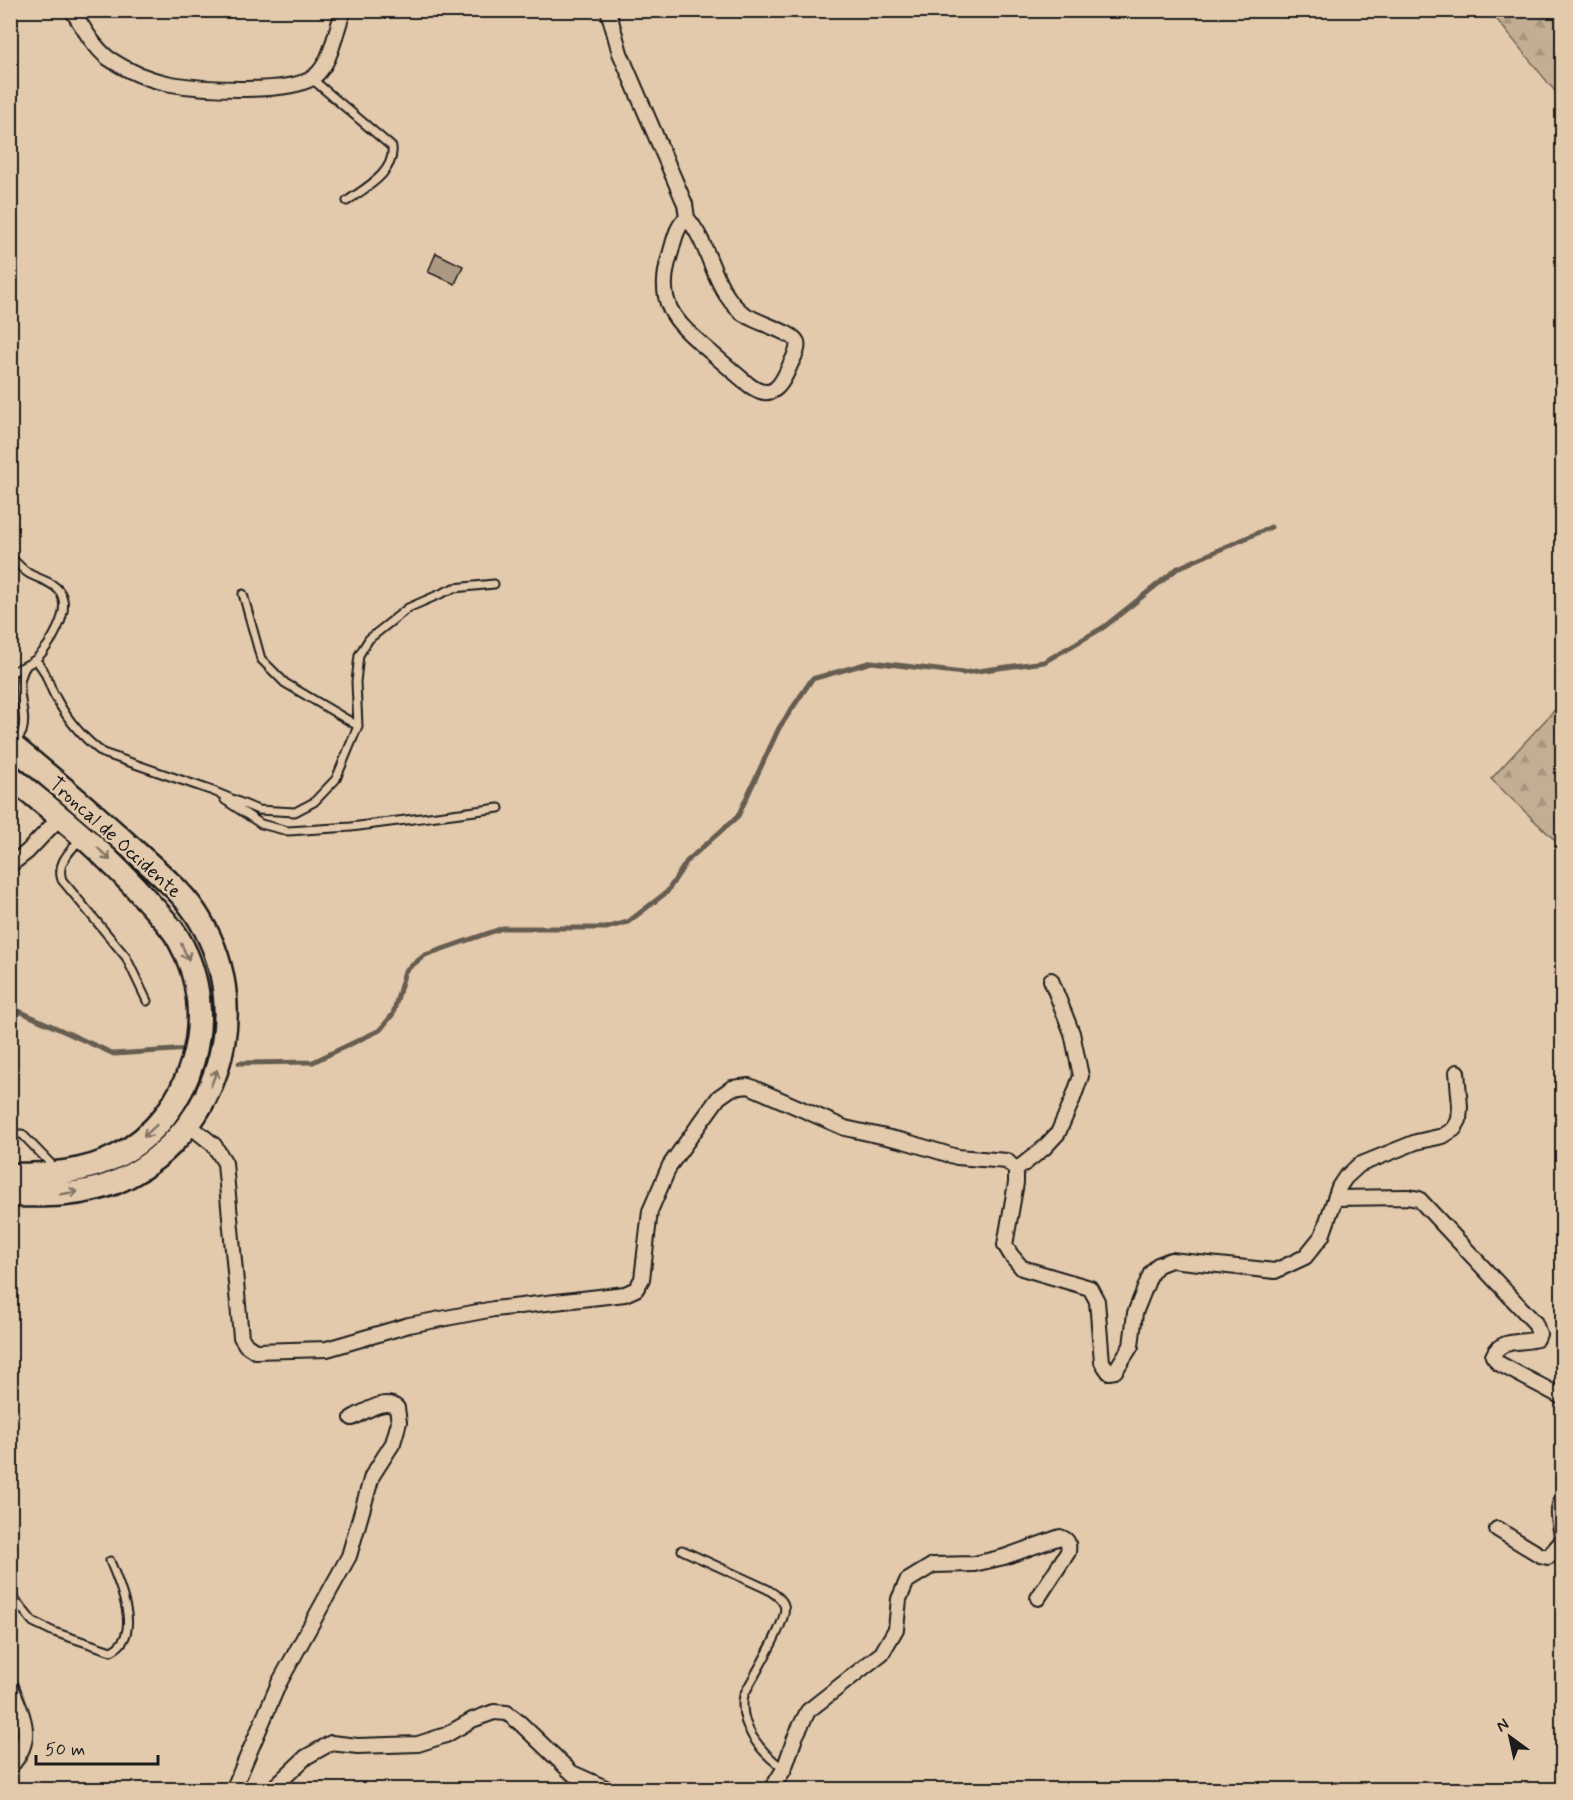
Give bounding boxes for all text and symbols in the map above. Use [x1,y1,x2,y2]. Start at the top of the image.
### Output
street label: Troncal de Occidente [43,771,187,905]
one-way arrow [96,847,111,861]
one-way arrow [179,943,191,961]
one-way arrow [209,1070,220,1088]
one-way arrow [143,1124,158,1138]
one-way arrow [58,1187,78,1198]
north arrow [1480,1707,1540,1767]
text: N [1492,1714,1513,1737]
scale bar [36,1728,158,1766]
text: 50 m [45,1738,85,1762]

